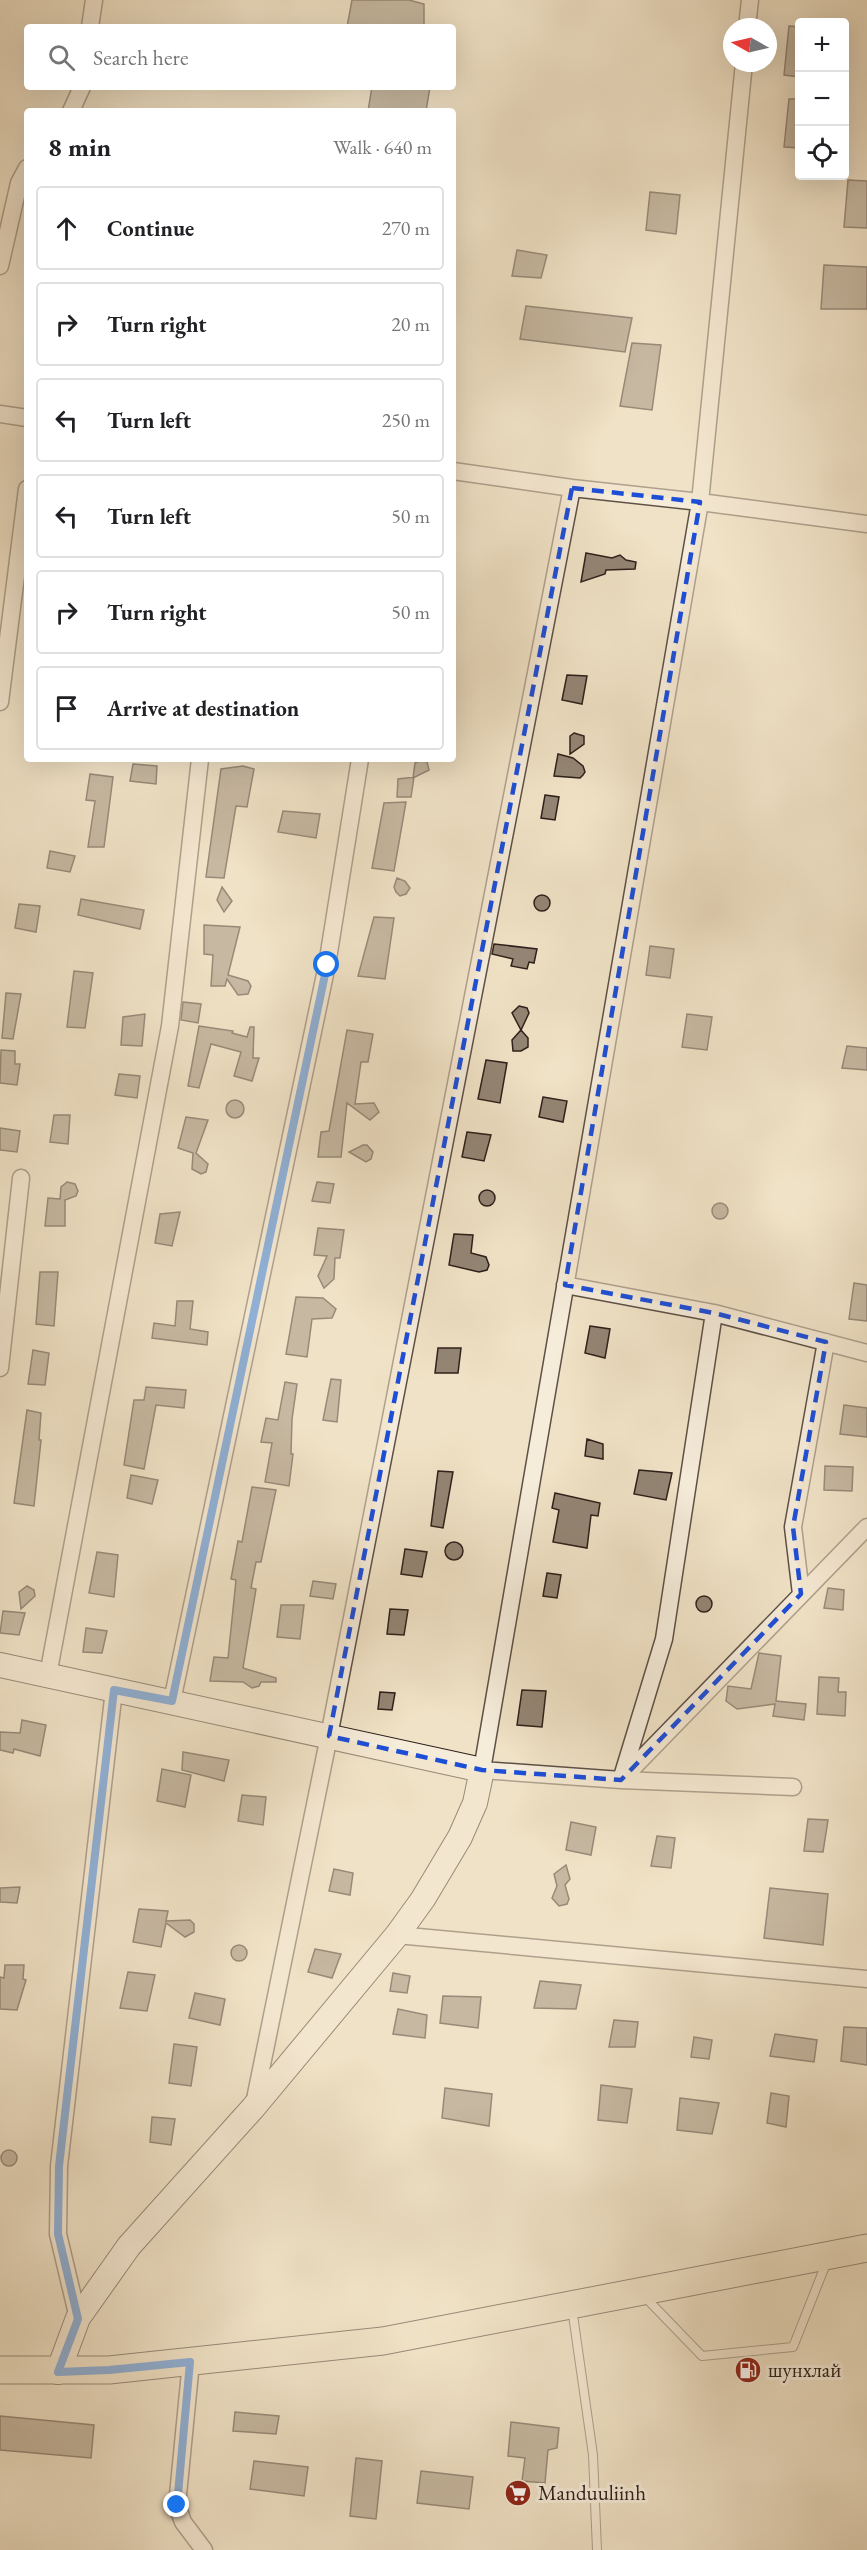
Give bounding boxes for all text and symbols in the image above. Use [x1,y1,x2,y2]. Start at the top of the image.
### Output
north arrow [723,18,777,72]
map controls [795,18,849,180]
button: + [795,18,849,72]
search box [24,24,456,90]
icon: search [45,41,78,74]
text: Search here [93,43,188,72]
button: − [795,72,849,126]
button: locate [795,126,849,180]
text: 8 min [48,130,111,164]
text: Walk · 640 m [333,134,432,160]
icon: ahead [50,212,83,245]
text: Continue [107,214,194,243]
text: 270 m [382,215,430,241]
icon: right [50,308,83,341]
text: Turn right [107,310,206,339]
text: 20 m [391,311,430,337]
icon: left [50,404,83,437]
text: Turn left [107,406,191,435]
text: 250 m [382,407,430,433]
icon: left [50,500,83,533]
text: Turn left [107,502,191,531]
text: 50 m [391,503,430,529]
icon: right [50,596,83,629]
text: Turn right [107,598,206,627]
text: 50 m [391,599,430,625]
icon: arrive [50,692,83,725]
text: Arrive at destination [107,694,299,723]
route start [313,951,339,977]
fuel station icon: шунхлай [733,2355,763,2385]
place label: шунхлай [768,2356,841,2383]
supermarket icon: Manduuliinh [503,2478,533,2508]
place label: Manduuliinh [538,2479,646,2506]
route end [163,2491,189,2517]

